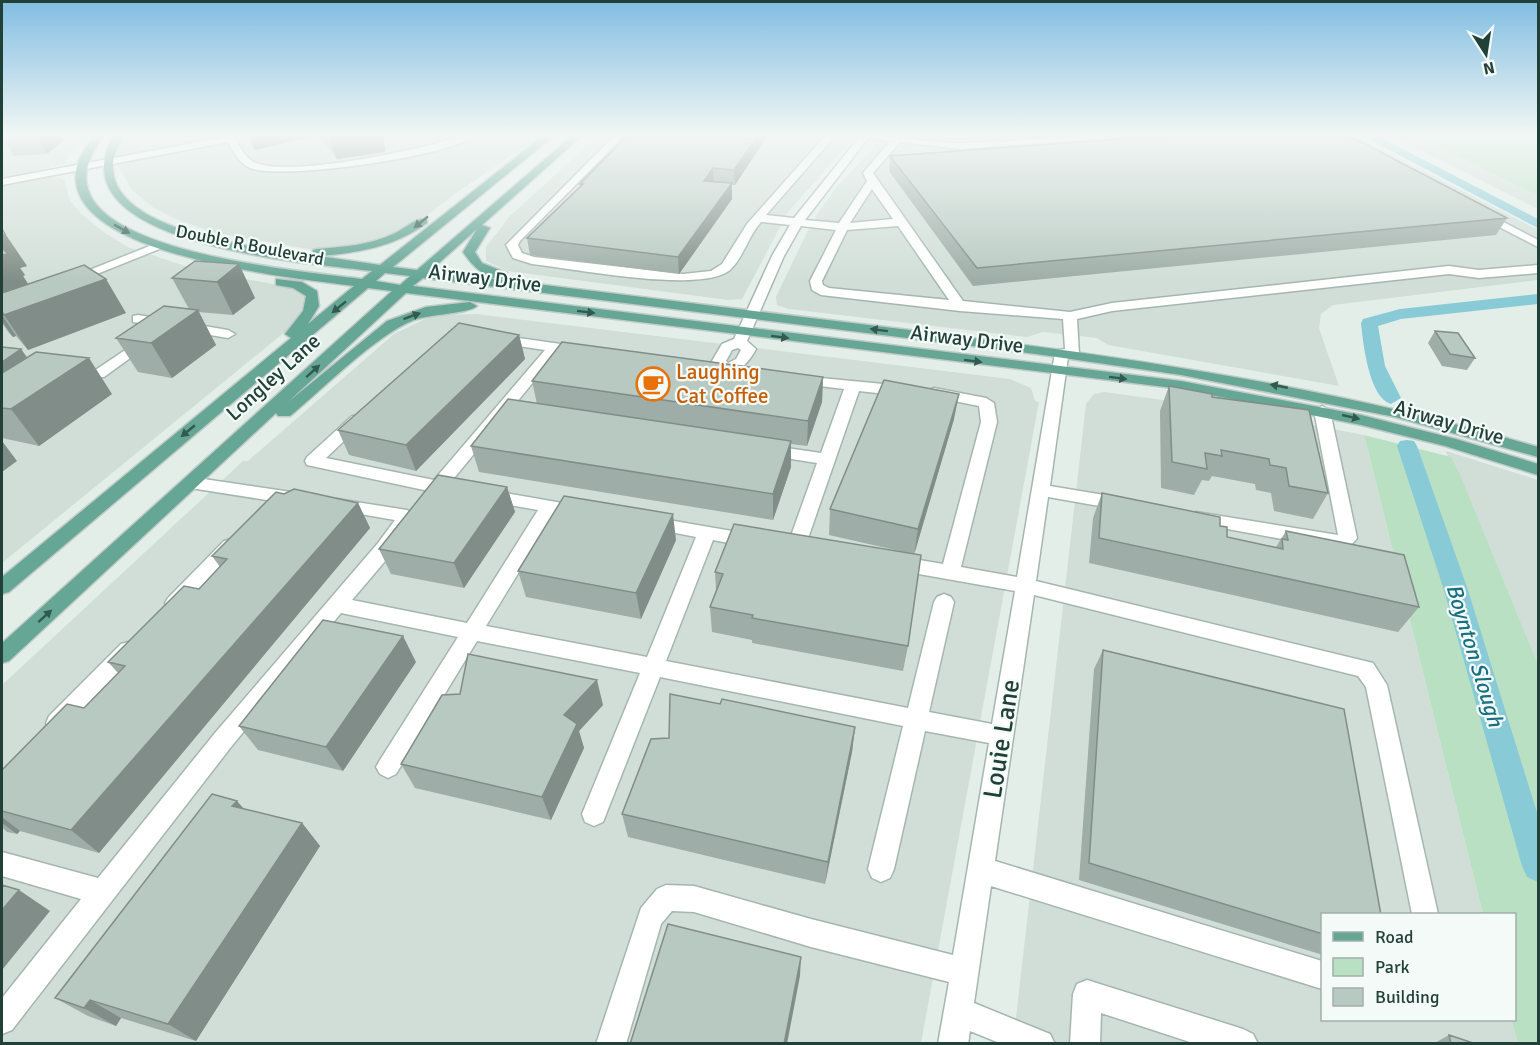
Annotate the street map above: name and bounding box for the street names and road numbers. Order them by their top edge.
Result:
street label: Double R Boulevard [174,220,326,270]
street label: Airway Drive [427,258,543,298]
street label: Airway Drive [909,319,1025,359]
street label: Longley Lane [220,328,326,426]
street label: Airway Drive [1391,394,1507,450]
street label: Louie Lane [977,677,1027,801]

